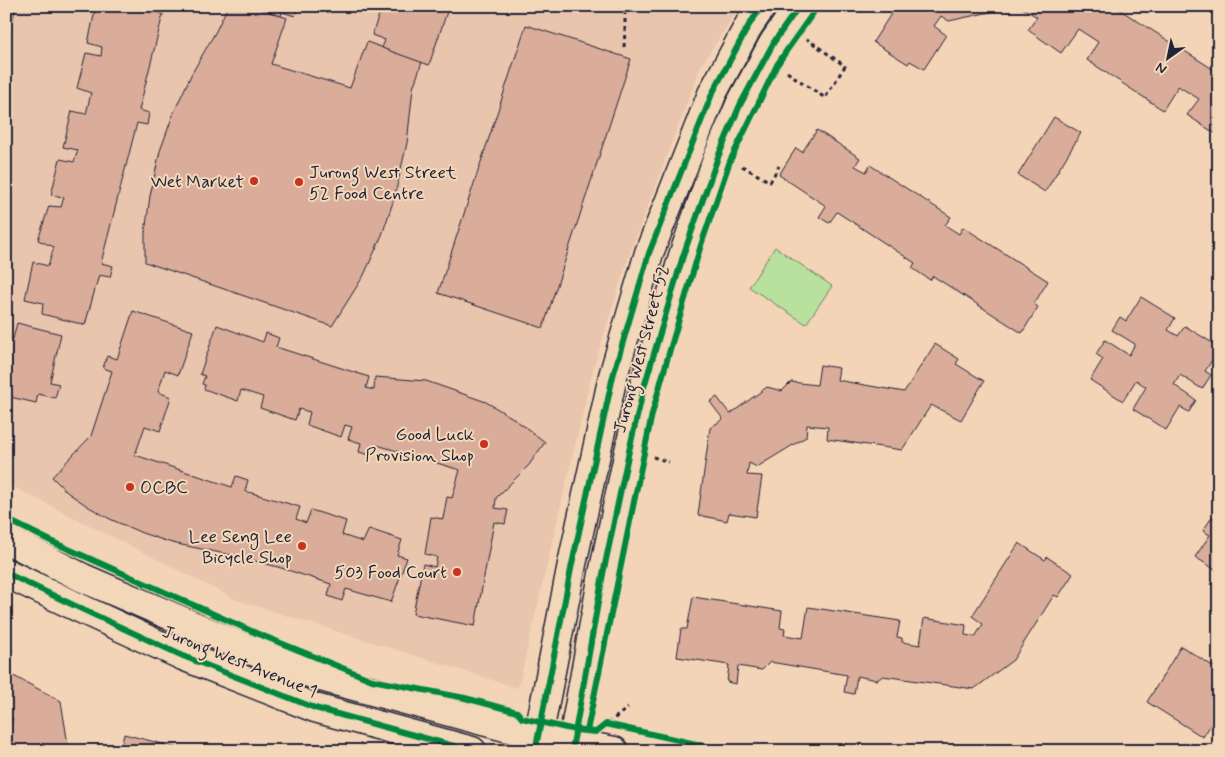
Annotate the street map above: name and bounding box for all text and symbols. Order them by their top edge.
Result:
north arrow [1142,32,1192,82]
text: N [1153,58,1170,78]
place label: Jurong West Street 52 Food Centre [309,161,457,206]
place label: Wet Market [151,170,244,194]
marker: Wet Market [248,175,260,187]
marker: Jurong West Street 52 Food Centre [293,176,305,188]
street label: Jurong West Street 52 [608,263,678,436]
place label: Good Luck Provision Shop [365,423,474,468]
marker: Good Luck Provision Shop [478,438,490,450]
place label: OCBC [140,476,188,500]
marker: OCBC [124,481,136,493]
place label: Lee Seng Lee Bicycle Shop [189,525,292,570]
marker: Lee Seng Lee Bicycle Shop [296,540,308,552]
place label: 503 Food Court [334,561,447,585]
marker: 503 Food Court [451,566,463,578]
street label: Jurong West Avenue 1 [158,620,321,706]

